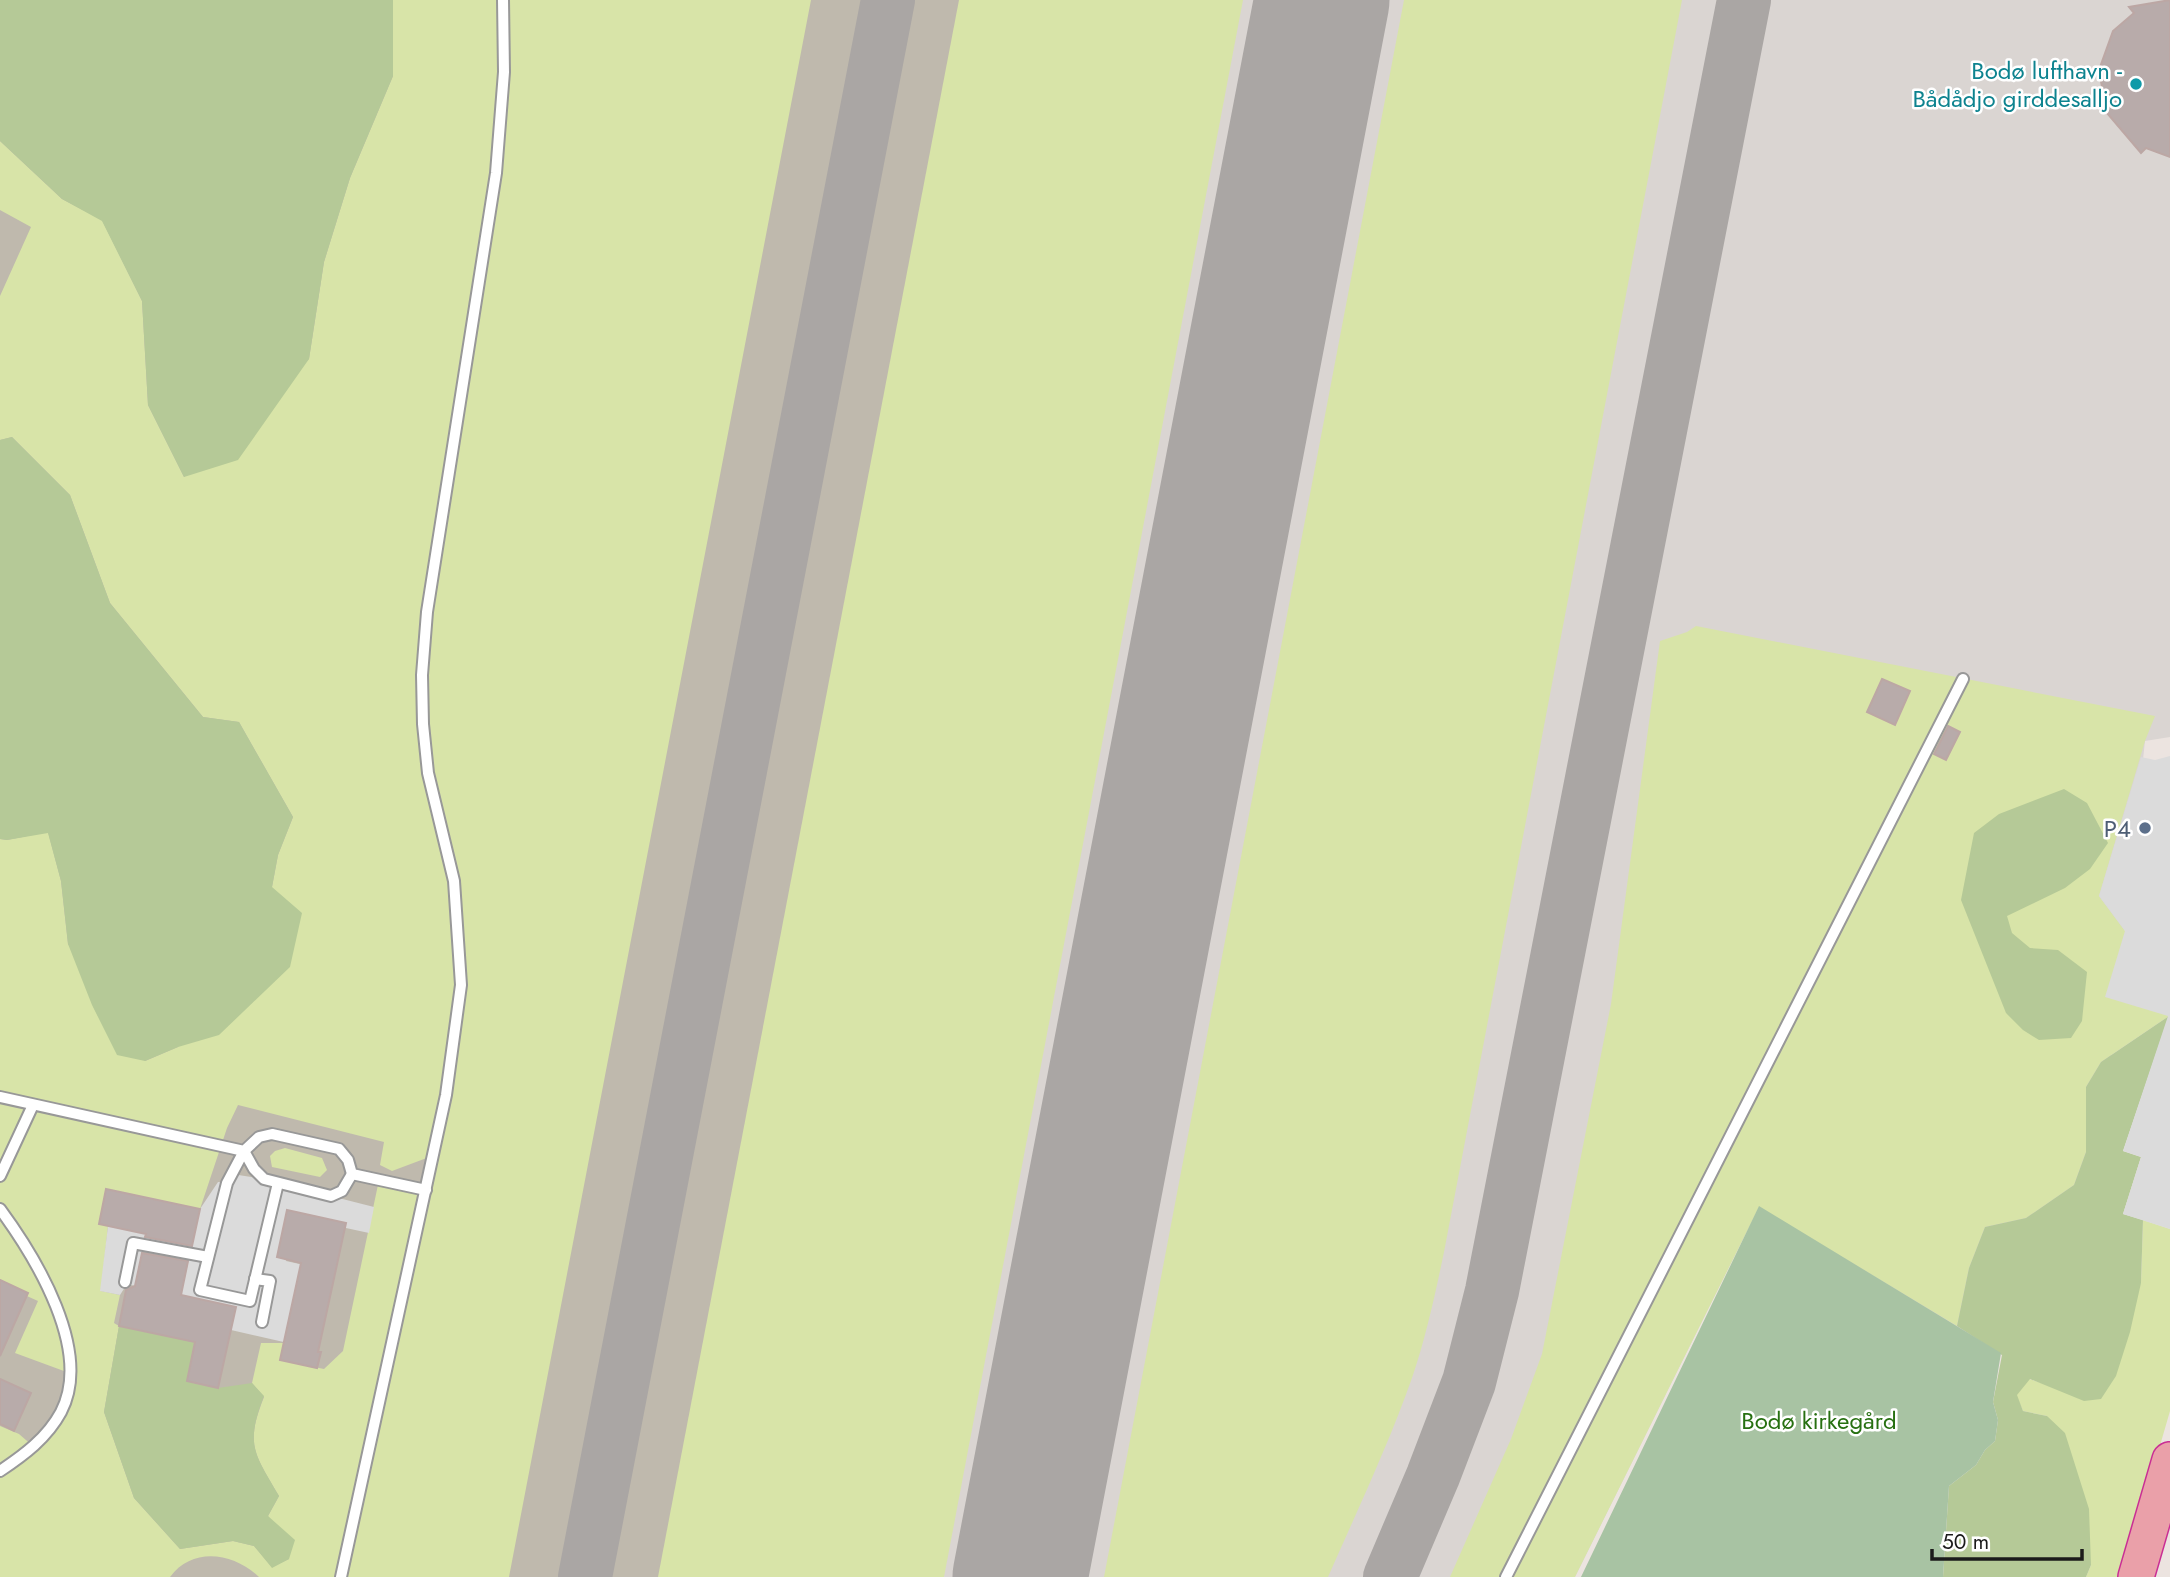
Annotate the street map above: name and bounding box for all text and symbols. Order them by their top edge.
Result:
place label: Bodø lufthavn - Bådådjo girddesalljo [1912,53,2122,116]
marker: Bodø lufthavn - Bådådjo girddesalljo [2128,76,2144,92]
place label: P4 [2104,811,2131,846]
marker: P4 [2137,820,2153,836]
park label: Bodø kirkegård [1741,1403,1897,1438]
scale bar [1932,1518,2082,1562]
text: 50 m [1942,1527,1989,1557]

